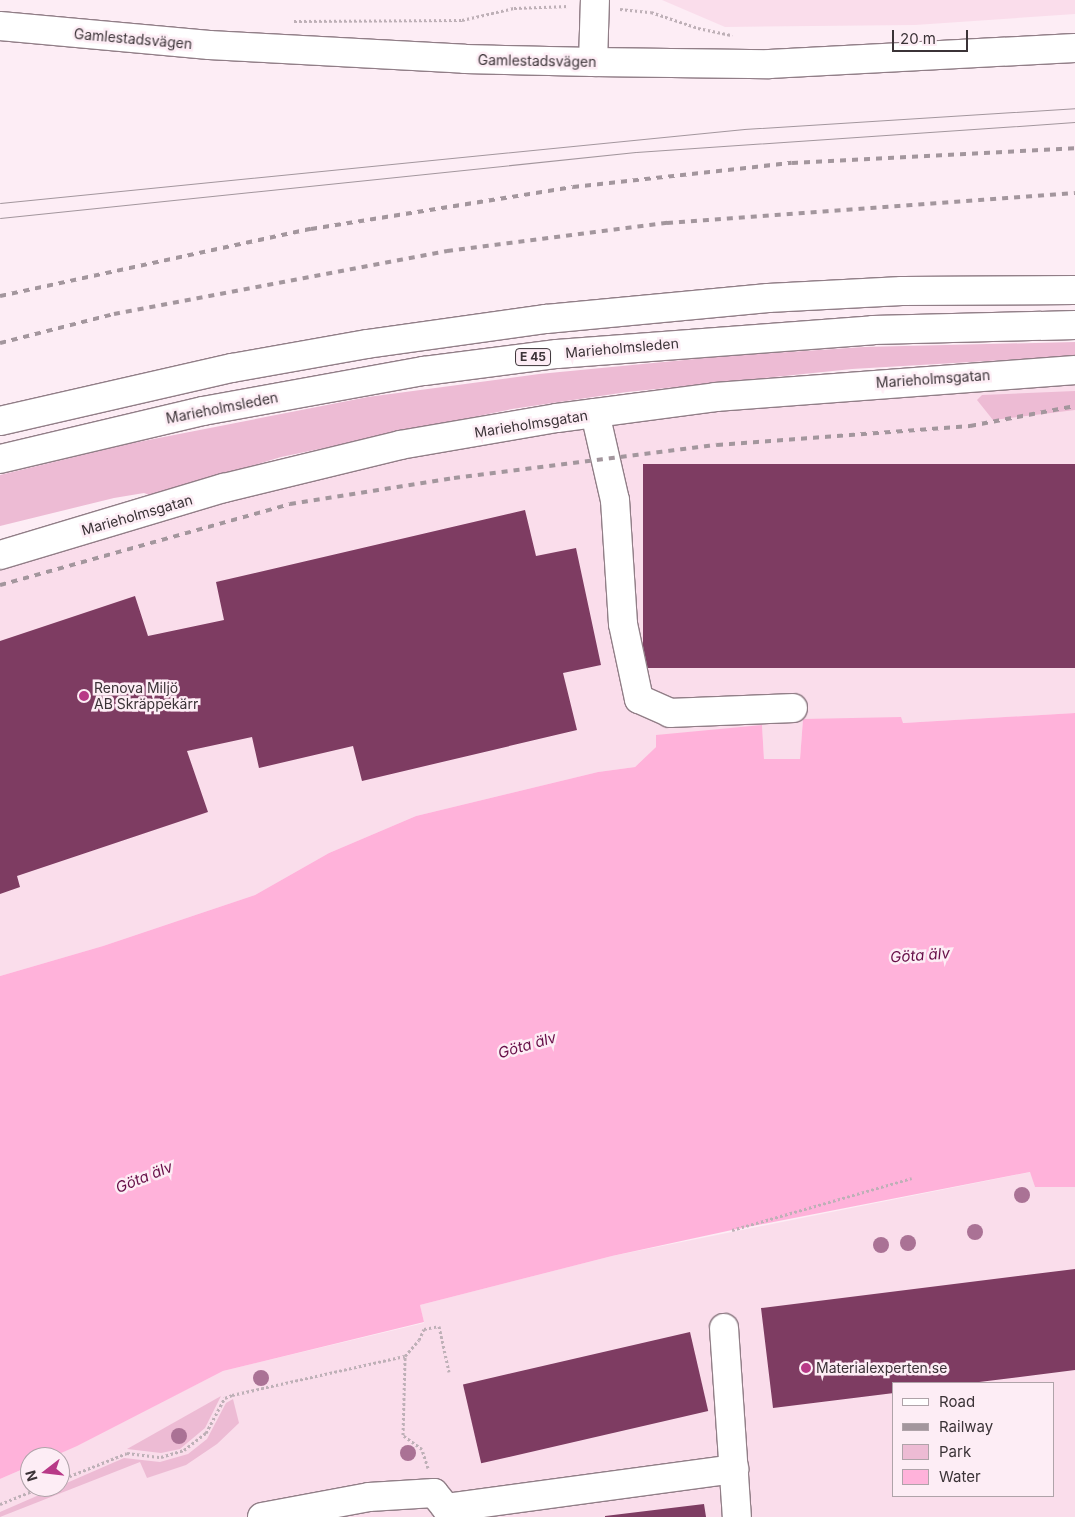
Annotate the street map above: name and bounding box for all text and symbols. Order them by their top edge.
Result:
scale bar [895,20,971,52]
street label: Gamlestadsvägen [73,25,193,53]
text: 20 m [900,29,936,48]
street label: Gamlestadsvägen [478,52,596,70]
street label: Marieholmsleden [565,335,679,361]
road number: E 45 [514,348,552,367]
street label: Marieholmsgatan [875,367,991,391]
street label: Marieholmsleden [165,389,279,427]
street label: Marieholmsgatan [473,407,589,441]
street label: Marieholmsgatan [80,491,194,539]
place label: Renova Miljö AB Skräppekärr [94,680,198,712]
marker: Renova Miljö AB Skräppekärr [78,690,90,702]
water label: Göta älv [890,944,950,966]
water label: Göta älv [496,1028,558,1062]
water label: Göta älv [113,1157,175,1197]
place label: Materialexperten.se [816,1360,947,1376]
marker: Materialexperten.se [800,1362,812,1374]
legend [892,1382,1055,1497]
text: Road [939,1392,975,1411]
text: Railway [939,1417,993,1436]
text: Park [939,1442,971,1461]
north arrow [20,1447,70,1497]
text: Water [939,1467,981,1486]
text: N [21,1469,41,1483]

